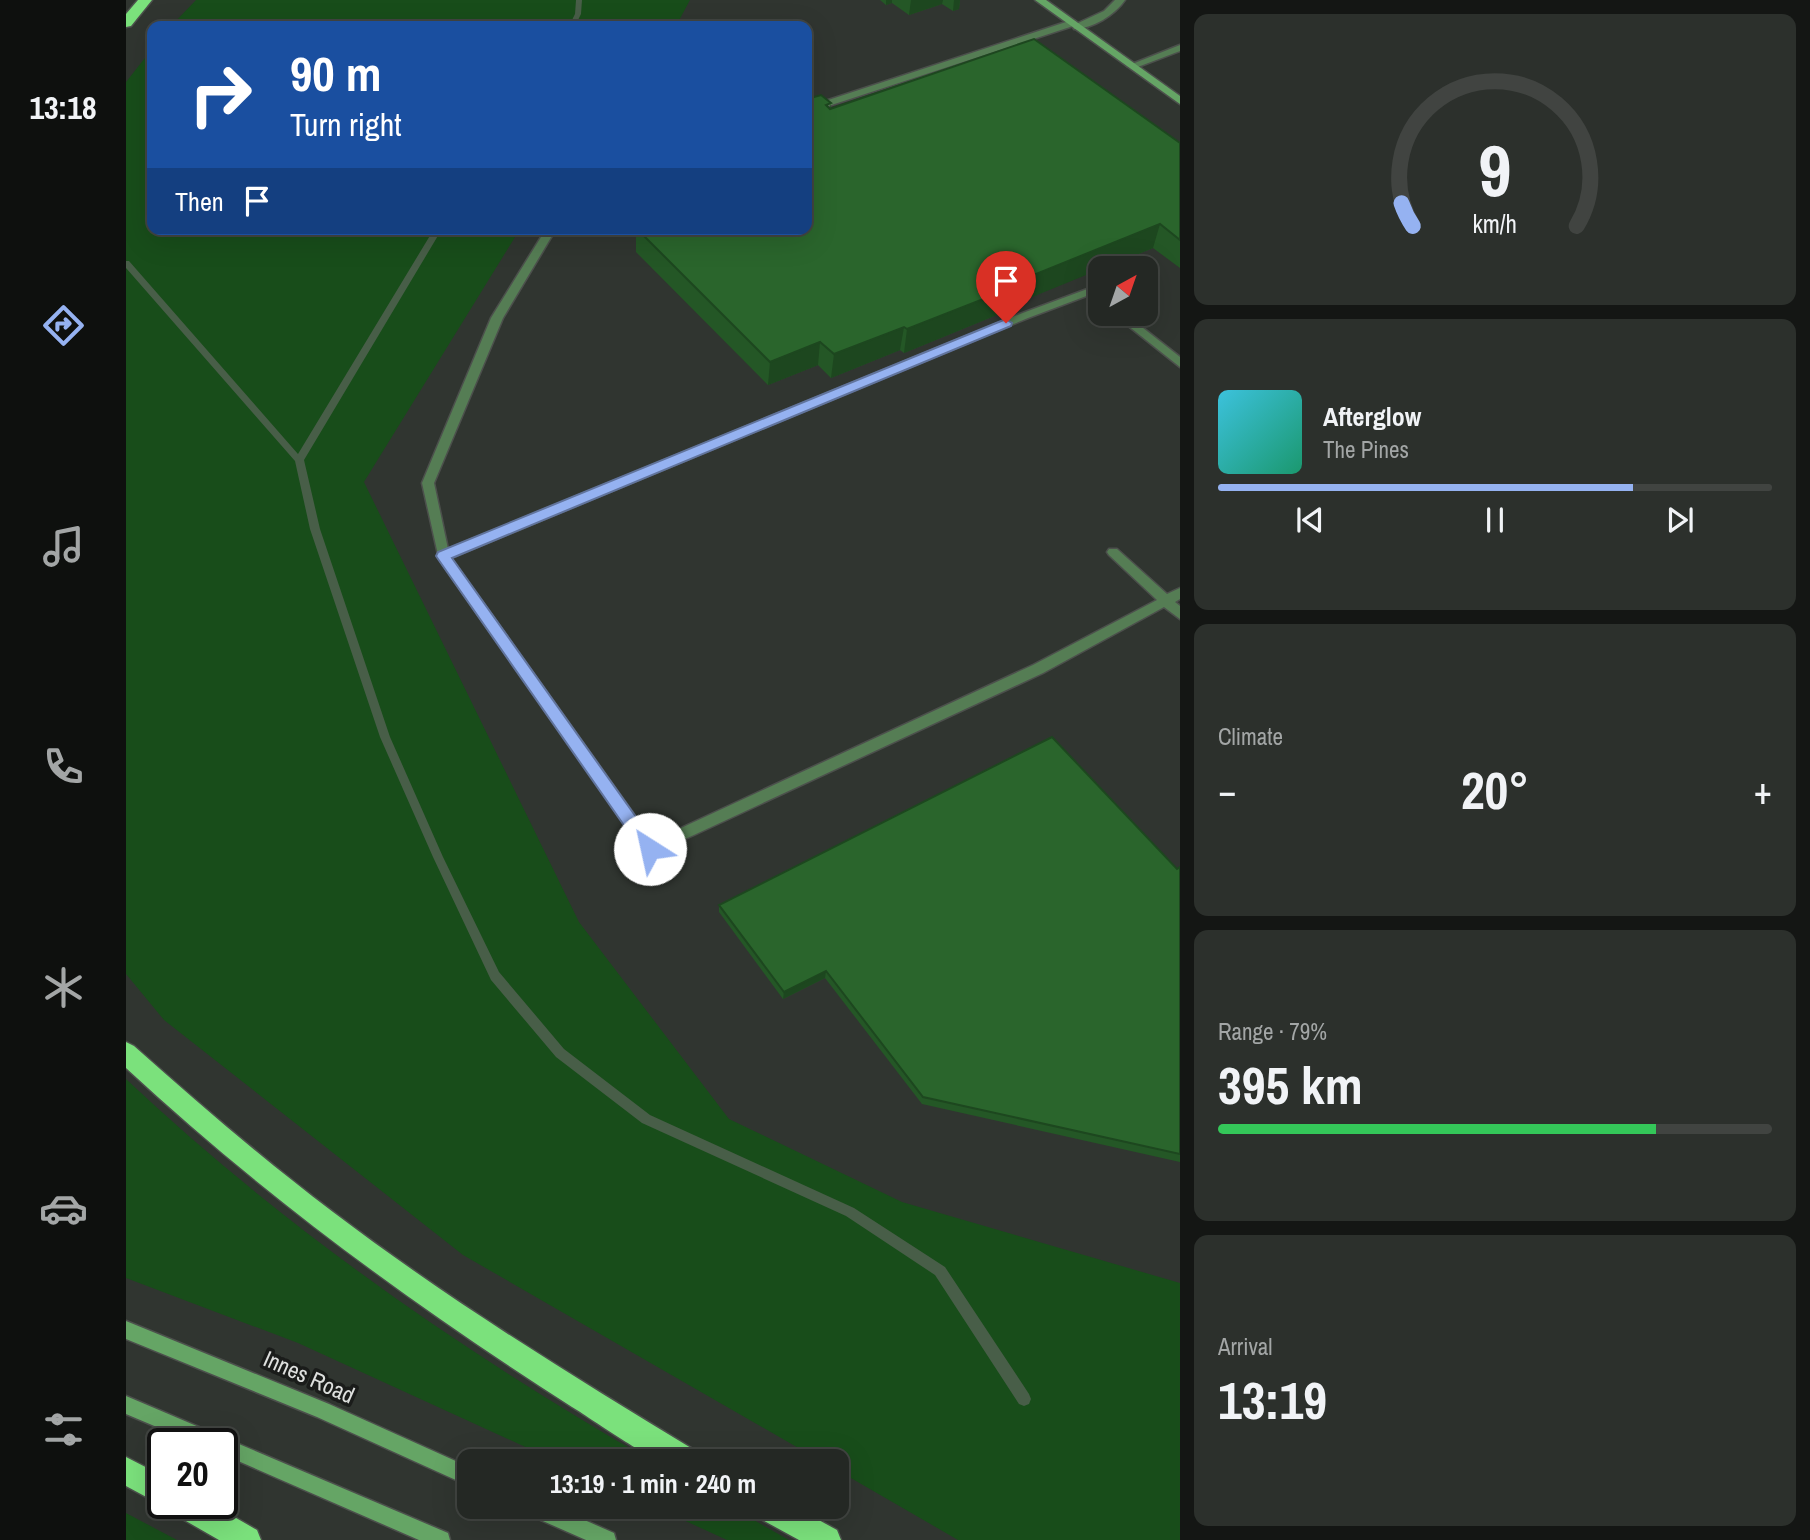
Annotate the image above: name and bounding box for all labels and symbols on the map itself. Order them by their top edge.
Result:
pin [976,251,1036,323]
north arrow [1088,256,1158,326]
position arrow [613,812,687,886]
street label: Innes Road [259,1343,360,1410]
speed limit sign: 20 [147,1428,238,1519]

